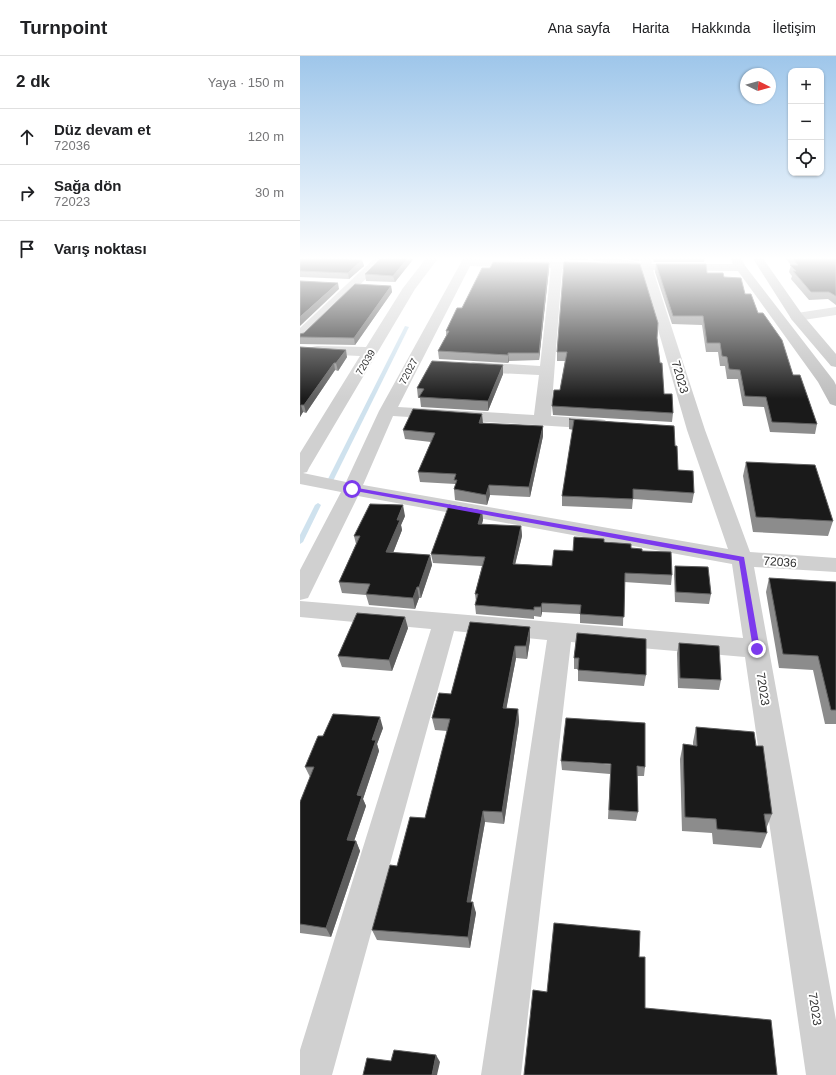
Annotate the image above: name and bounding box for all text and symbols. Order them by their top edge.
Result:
text: Turnpoint [20,17,107,38]
text: Ana sayfa [548,20,610,36]
text: Harita [632,20,669,36]
text: Hakkında [691,20,750,36]
text: İletişim [772,20,816,36]
north arrow [740,68,776,104]
map controls [788,68,824,176]
button: + [788,68,824,104]
text: 2 dk [16,72,50,91]
text: Yaya · 150 m [208,75,284,90]
button: − [788,104,824,140]
text: Düz devam et [54,121,151,138]
icon: ahead [16,126,38,148]
text: 120 m [248,129,284,144]
text: 72036 [54,138,90,153]
button: locate [788,140,824,176]
text: Sağa dön [54,177,122,194]
icon: right [16,182,38,204]
text: 30 m [255,185,284,200]
text: 72023 [54,194,90,209]
icon: arrive [16,238,38,260]
text: Varış noktası [54,240,147,257]
street label: 72039 [354,347,378,377]
street label: 72027 [397,356,420,386]
street label: 72023 [669,359,691,395]
route start [343,480,361,498]
street label: 72036 [763,554,797,570]
route end [748,640,766,658]
street label: 72023 [753,671,773,707]
street label: 72023 [805,991,825,1027]

